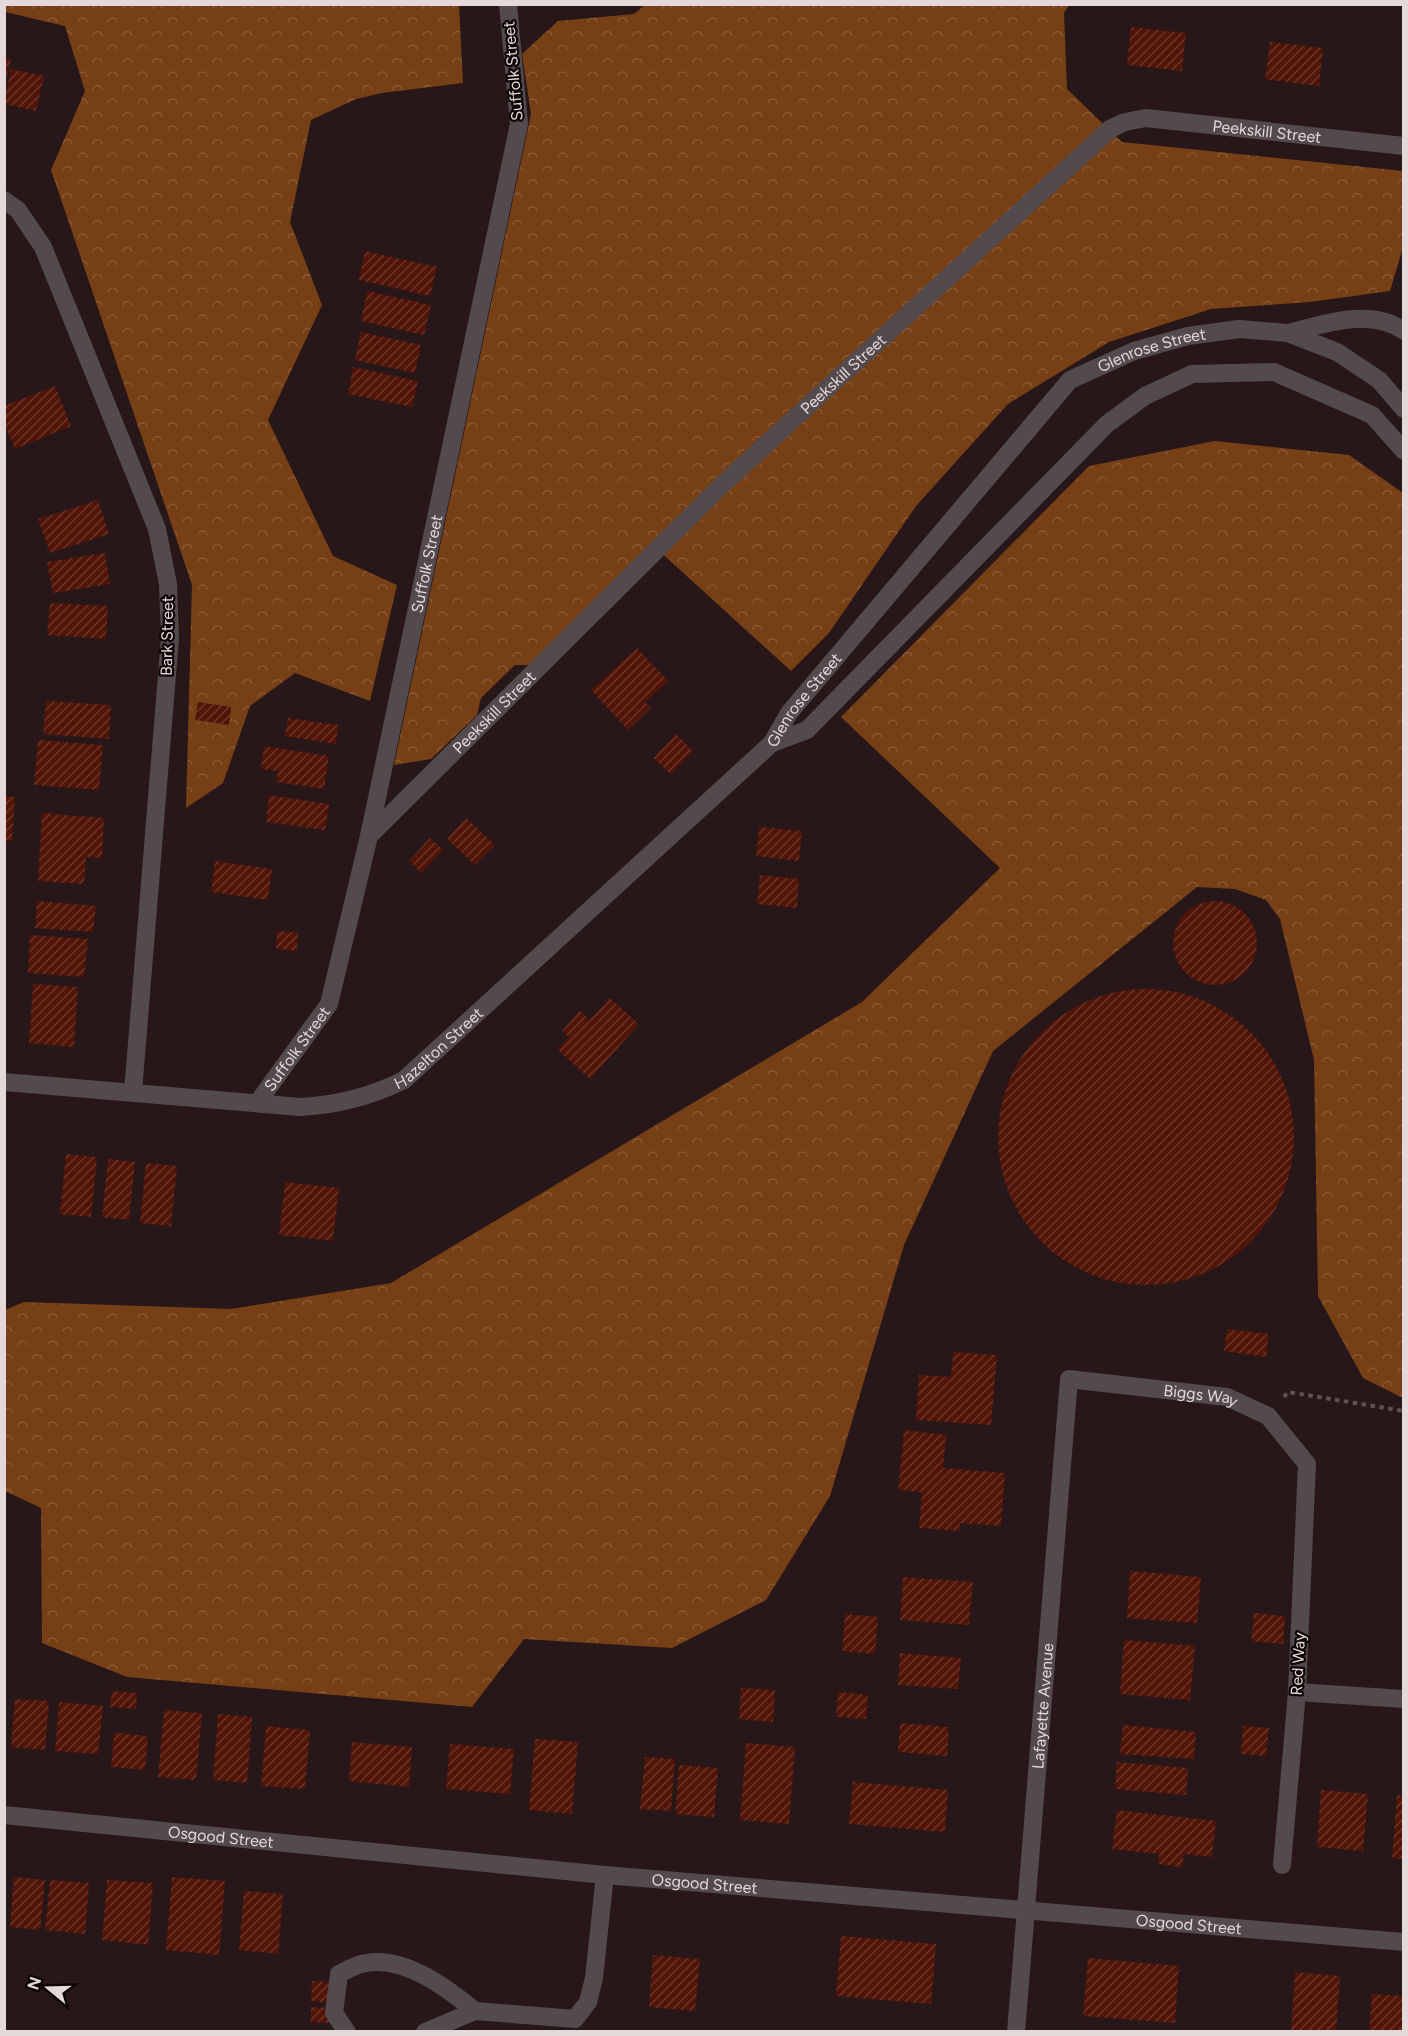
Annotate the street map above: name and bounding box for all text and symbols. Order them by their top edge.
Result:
street label: Suffolk Street [499,20,527,122]
street label: Peekskill Street [1212,116,1322,146]
street label: Glenrose Street [1094,324,1207,376]
street label: Peekskill Street [796,330,890,418]
street label: Suffolk Street [407,513,446,615]
street label: Bark Street [157,596,177,676]
street label: Glenrose Street [762,649,845,750]
street label: Peekskill Street [448,667,539,757]
street label: Suffolk Street [260,1003,334,1095]
street label: Hazelton Street [391,1003,487,1093]
street label: Biggs Way [1163,1380,1242,1411]
street label: Red Way [1287,1631,1309,1696]
street label: Lafayette Avenue [1028,1642,1057,1770]
street label: Osgood Street [167,1822,275,1851]
street label: Osgood Street [651,1869,758,1897]
street label: Osgood Street [1135,1910,1243,1938]
north arrow [18,1958,78,2018]
text: N [23,1974,45,1992]

